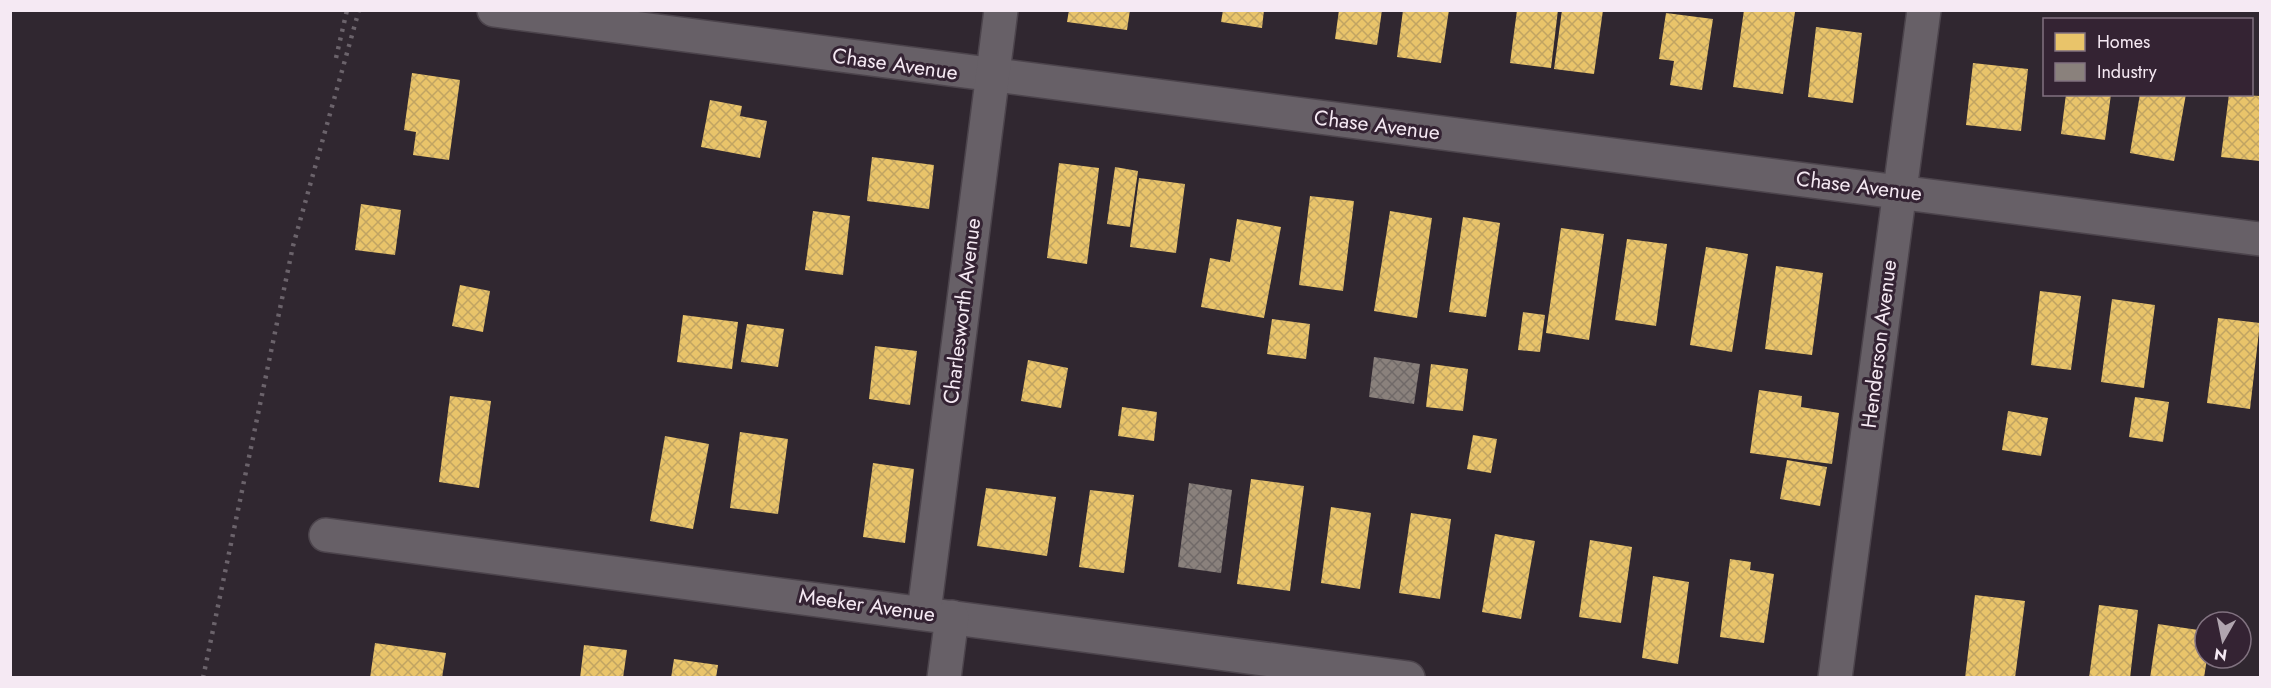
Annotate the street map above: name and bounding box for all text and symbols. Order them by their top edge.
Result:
legend [2043,18,2253,96]
text: Homes [2097,29,2150,55]
street label: Chase Avenue [830,40,960,88]
text: Industry [2097,59,2157,85]
street label: Chase Avenue [1312,102,1442,148]
street label: Chase Avenue [1794,163,1924,209]
street label: Charlesworth Avenue [936,216,988,406]
street label: Henderson Avenue [1854,258,1904,430]
street label: Meeker Avenue [797,581,937,629]
north arrow [2193,610,2253,670]
text: N [2213,642,2229,667]

